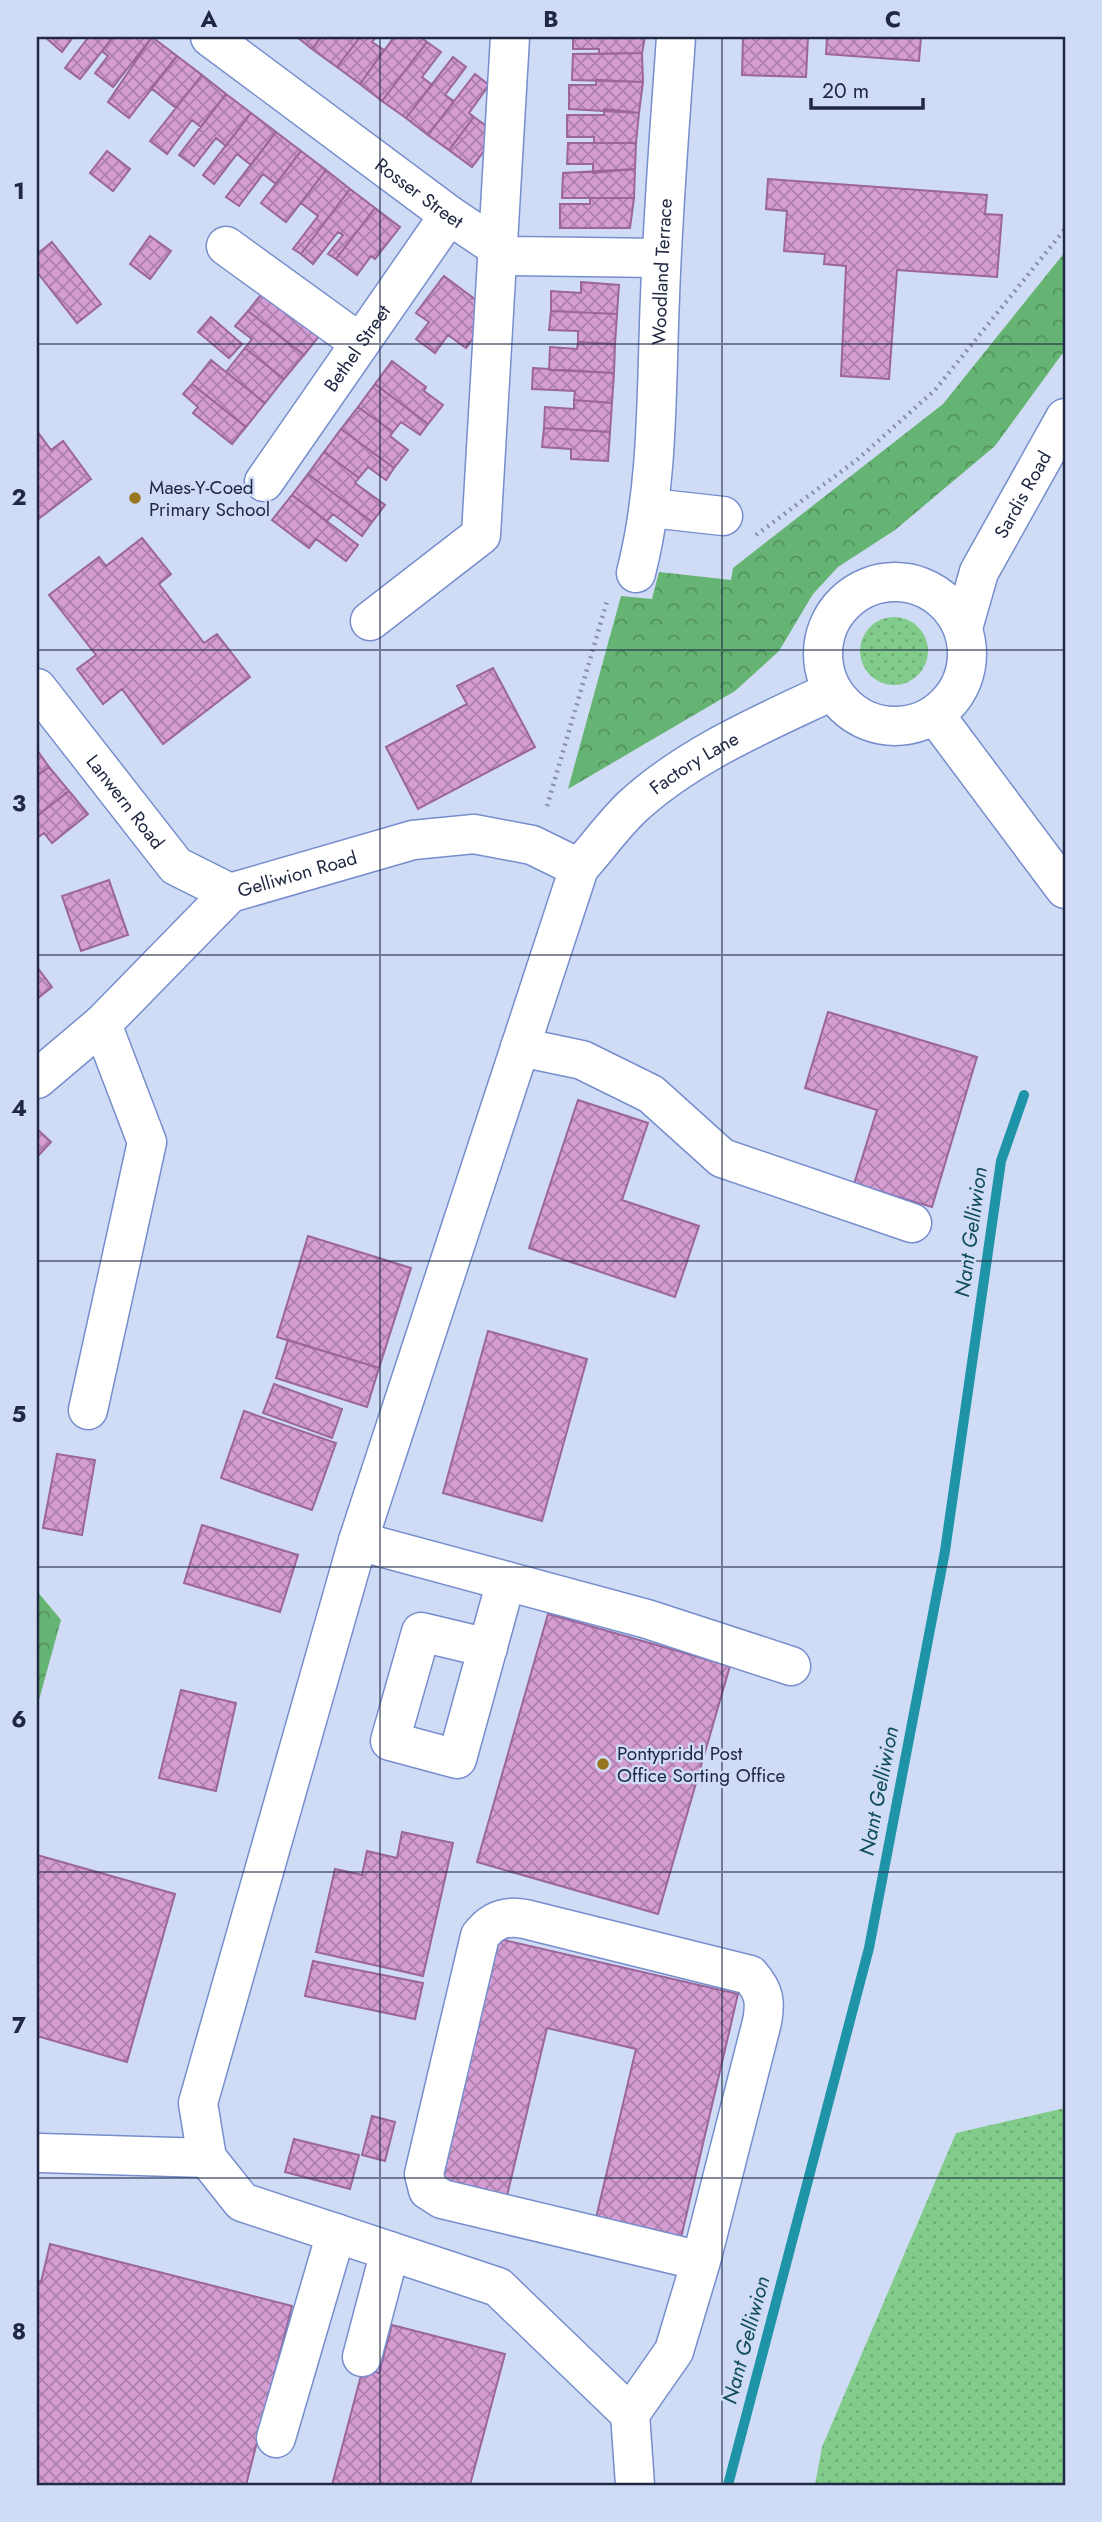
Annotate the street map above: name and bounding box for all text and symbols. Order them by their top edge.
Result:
text: A [200,2,218,36]
text: B [543,2,559,36]
text: C [885,2,901,36]
scale bar [811,66,923,110]
text: 20 m [822,76,869,106]
street label: Rosser Street [369,151,469,235]
text: 1 [13,174,25,208]
street label: Woodland Terrace [645,197,679,345]
street label: Bethel Street [318,299,397,397]
street label: Sardis Road [987,446,1058,543]
place label: Maes-Y-Coed Primary School [149,474,270,523]
text: 2 [11,480,27,514]
marker: Maes-Y-Coed Primary School [127,490,143,506]
street label: Factory Lane [644,725,744,801]
street label: Lanwern Road [80,749,171,855]
text: 3 [12,786,26,820]
street label: Gelliwion Road [234,844,360,904]
text: 4 [11,1091,27,1125]
water label: Nant Gelliwion [947,1165,995,1299]
text: 5 [12,1397,26,1431]
text: 6 [11,1702,27,1736]
water label: Nant Gelliwion [852,1724,906,1858]
place label: Pontypridd Post Office Sorting Office [617,1740,786,1789]
marker: Pontypridd Post Office Sorting Office [595,1756,611,1772]
text: 7 [12,2008,26,2042]
water label: Nant Gelliwion [715,2273,777,2407]
text: 8 [12,2314,26,2348]

